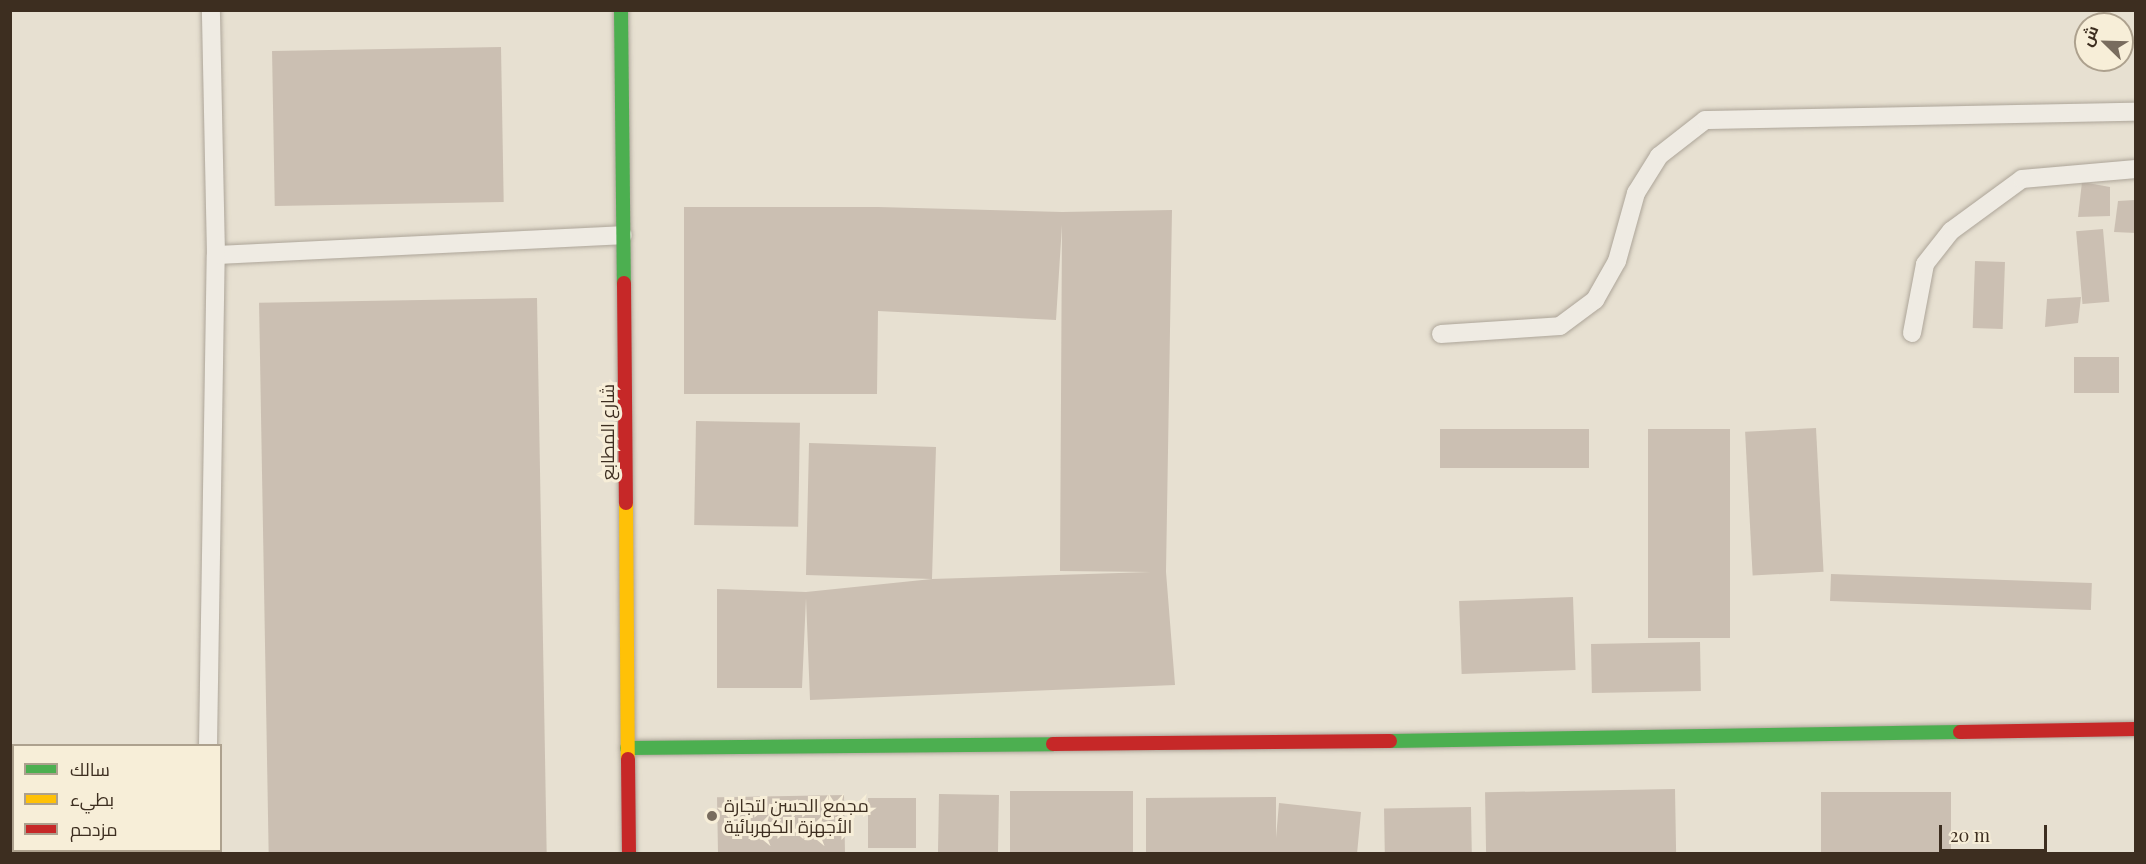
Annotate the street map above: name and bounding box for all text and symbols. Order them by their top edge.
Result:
north arrow [2074,12,2134,72]
text: ش [2075,22,2102,49]
street label: شارع المطابع [596,384,618,480]
legend [12,744,222,852]
text: سالك [70,757,110,781]
text: بطيء [70,787,114,811]
place label: مجمع الحسن لتجارة الأجهزة الكهربائية [724,795,869,838]
marker: مجمع الحسن لتجارة الأجهزة الكهربائية [705,809,719,823]
scale bar [1942,813,2050,851]
text: مزدحم [70,817,118,841]
text: 20 m [1950,823,1990,847]

